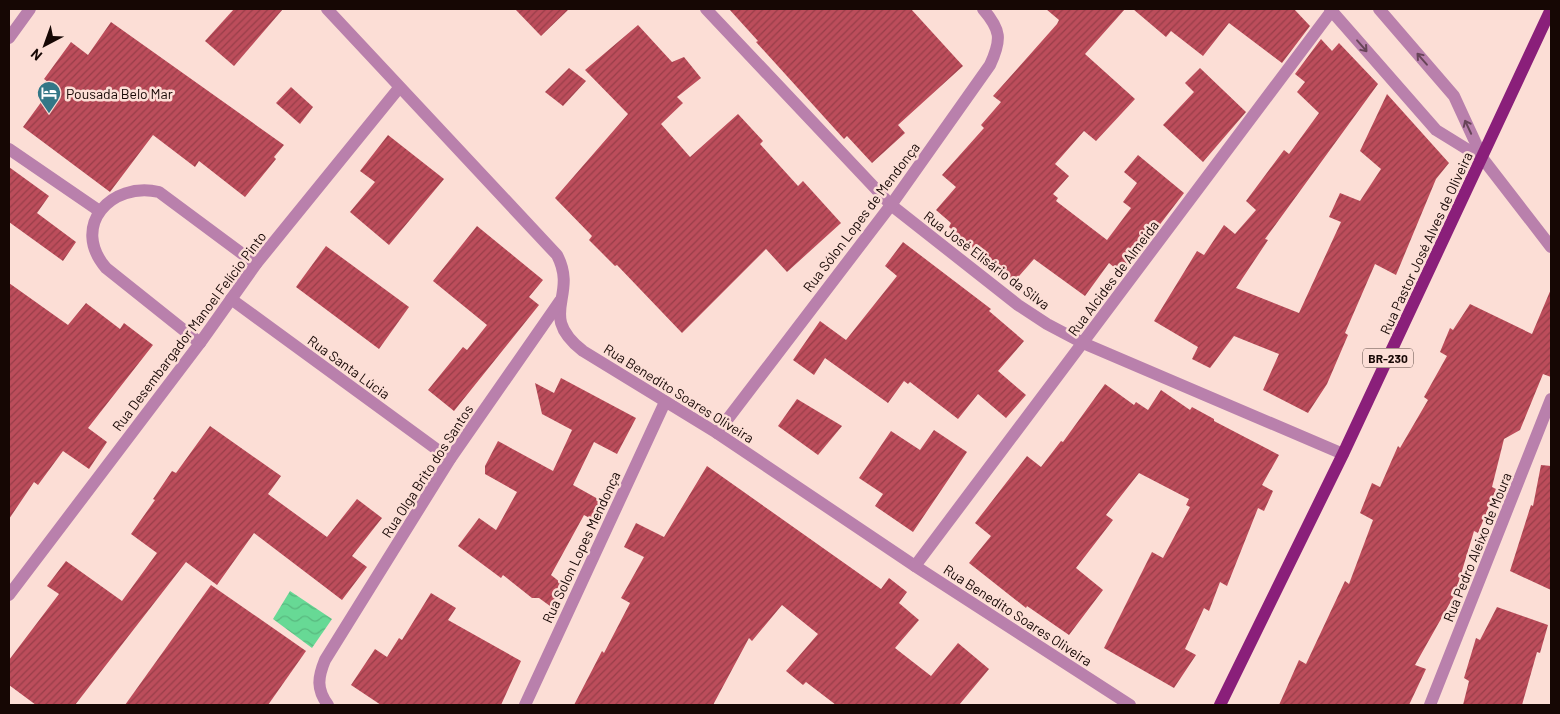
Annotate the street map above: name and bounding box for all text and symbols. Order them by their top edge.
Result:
north arrow [20,20,70,70]
one-way arrow [1357,39,1368,52]
text: N [27,46,45,65]
one-way arrow [1416,52,1428,65]
hotel icon: Pousada Belo Mar [36,80,62,114]
place label: Pousada Belo Mar [66,85,173,102]
one-way arrow [1463,120,1473,135]
street label: Rua Sólon Lopes de Mendonça [799,139,923,295]
street label: Rua Pastor José Alves de Oliveira [1376,149,1476,337]
street label: Rua José Elisário da Silva [921,207,1053,313]
street label: Rua Alcides de Almeida [1064,217,1162,339]
street label: Rua Desembargador Manoel Felício Pinto [108,228,270,434]
street label: Rua Santa Lúcia [305,331,393,403]
street label: Rua Benedito Soares Oliveira [601,340,757,446]
road number: BR-230 [1363,348,1413,368]
street label: Rua Olga Brito dos Santos [378,401,476,541]
street label: Rua Solon Lopes Mendonça [538,469,624,625]
street label: Rua Pedro Aleixo de Moura [1439,470,1515,624]
street label: Rua Benedito Soares Oliveira [941,561,1095,669]

